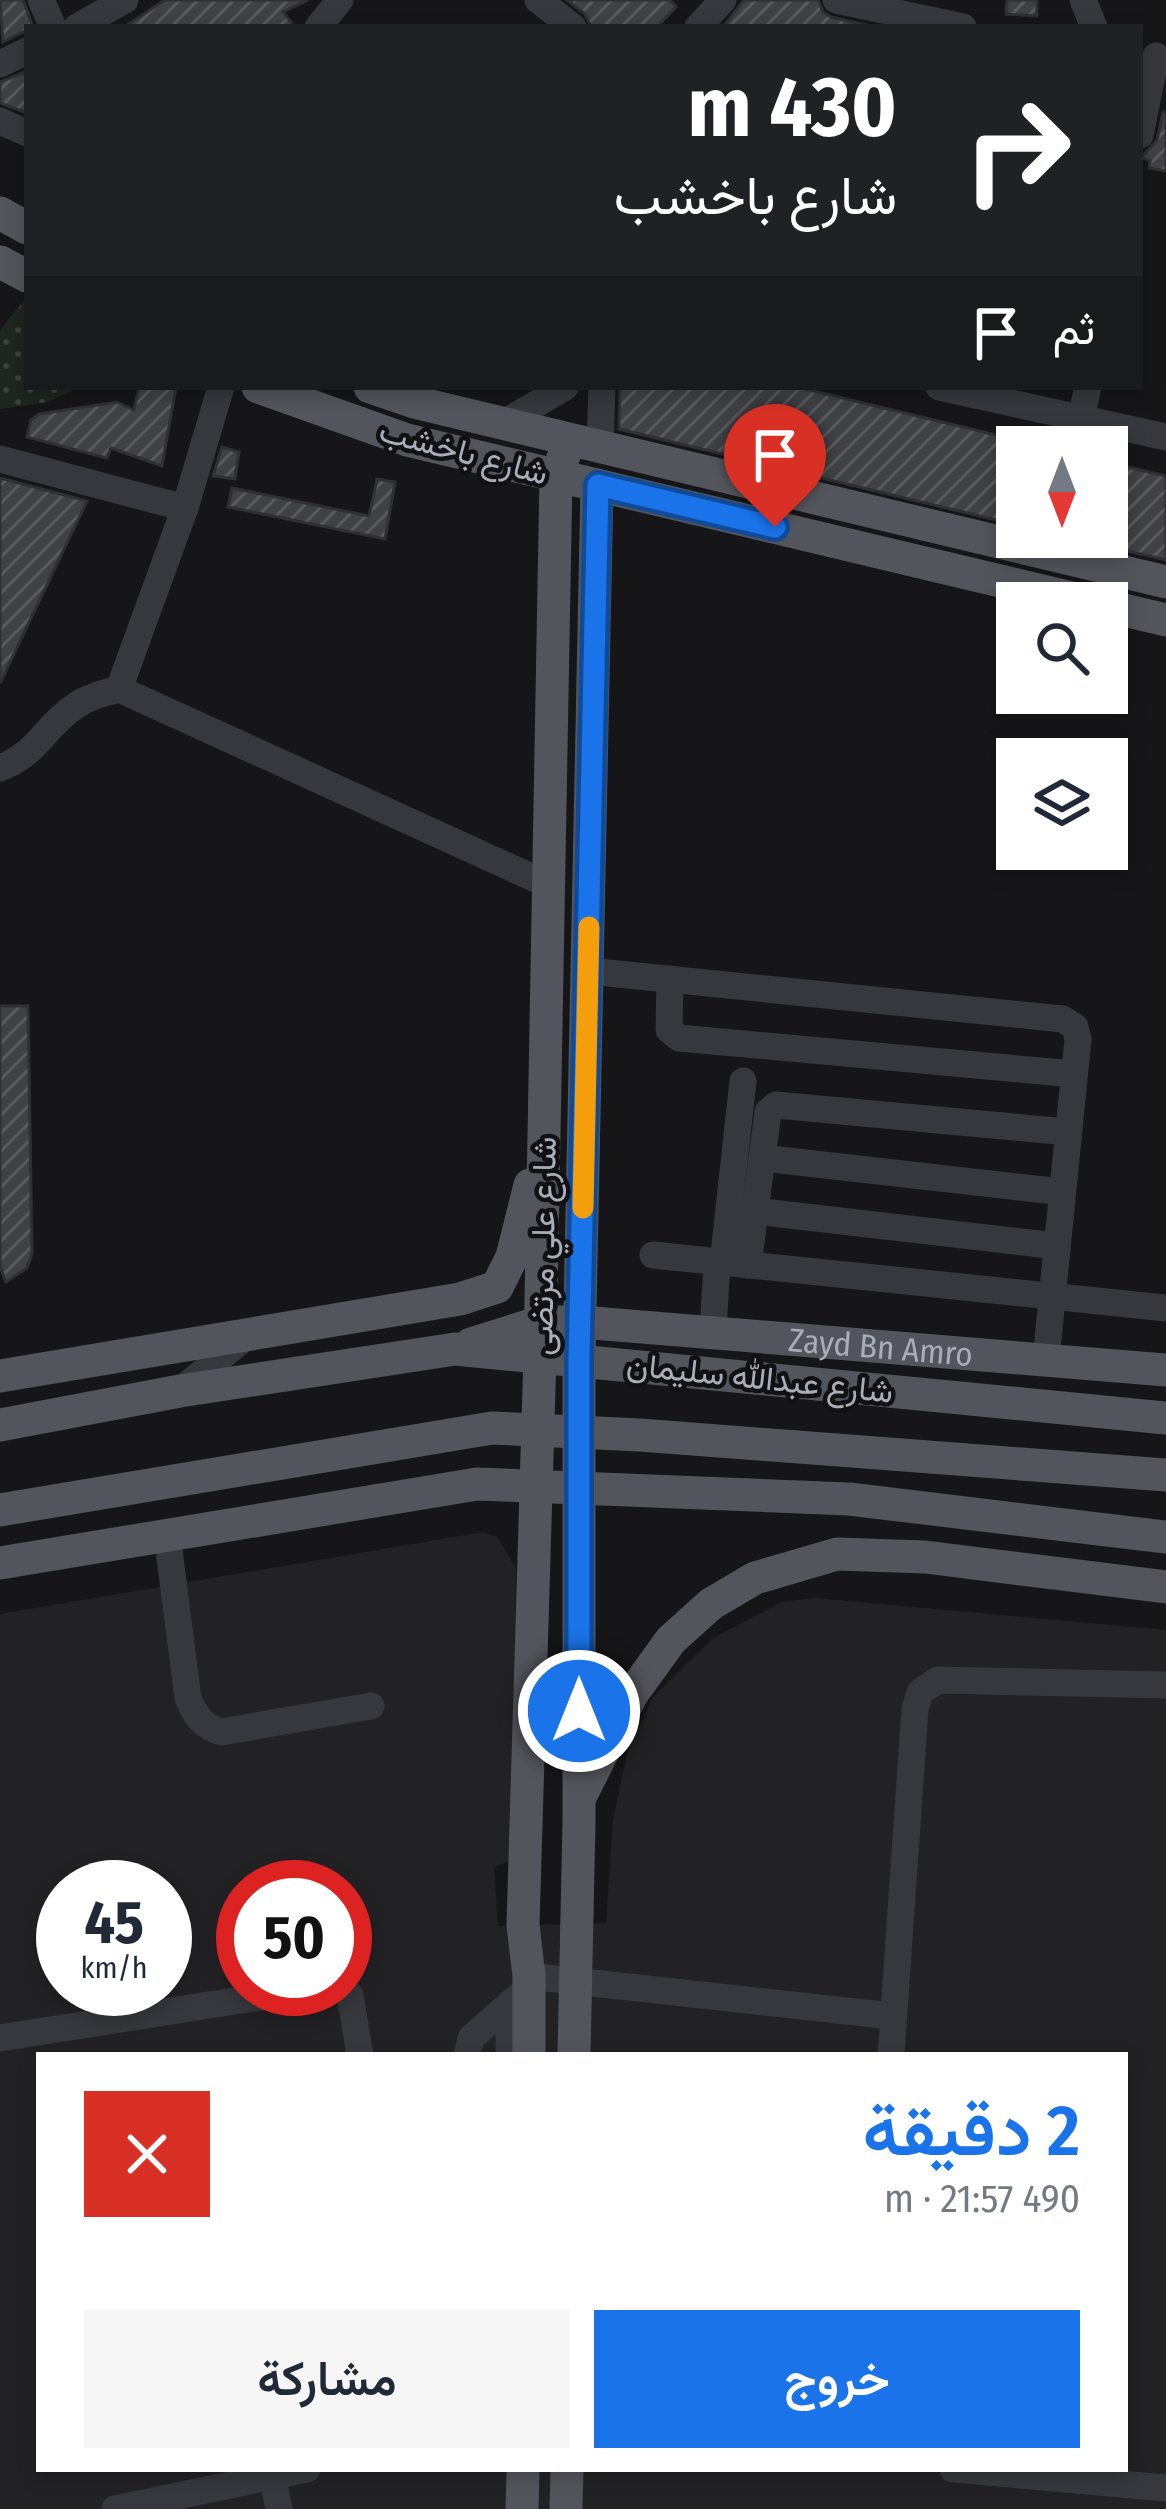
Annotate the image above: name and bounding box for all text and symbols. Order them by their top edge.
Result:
text: 430 m [688,57,897,158]
icon: right [939,72,1095,228]
text: شارع باخشب [614,164,897,228]
icon: arrive [963,300,1029,366]
text: ثم [1053,302,1095,356]
pin [724,404,826,527]
street label: شارع باخشب [374,410,553,496]
icon: arrive [742,422,808,488]
north arrow [996,426,1128,558]
map controls [996,426,1128,870]
button: search [996,582,1128,714]
button: layers [996,738,1128,870]
street label: شارع علي مرتضى [521,1136,571,1356]
street label: Zayd Bn Amro [787,1320,974,1375]
street label: شارع عبدالله سليمان [624,1344,895,1414]
position arrow [516,1648,642,1774]
speed limit sign: 50 [216,1860,372,2016]
text: 45 [84,1887,144,1959]
text: km/h [81,1950,147,1986]
text: 2 دقيقة [862,2088,1080,2174]
button: close [84,2091,210,2217]
text: 490 m · 21:57 [884,2176,1080,2222]
button: مشاركة [84,2310,570,2448]
button: خروج [594,2310,1080,2448]

